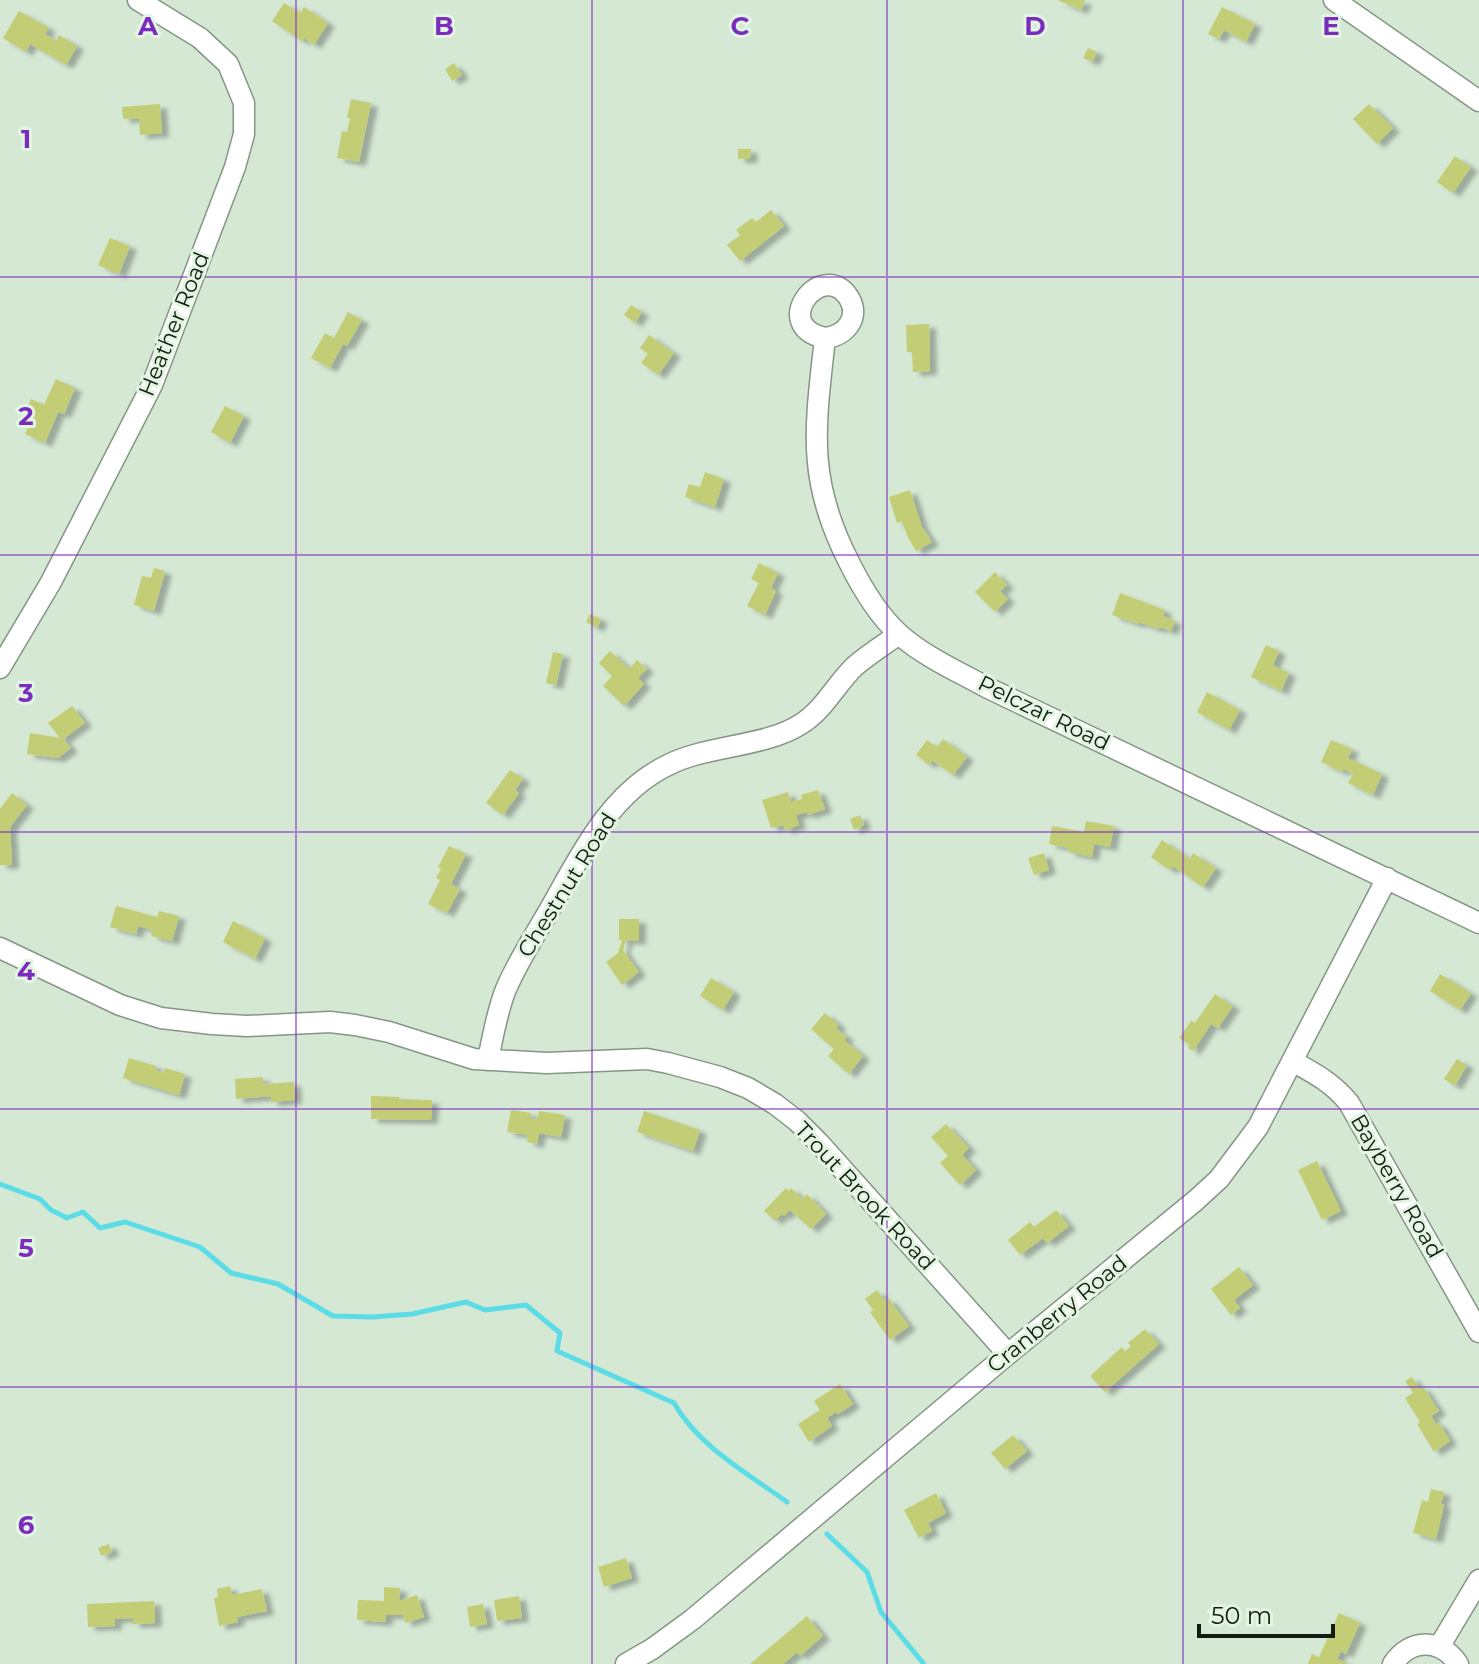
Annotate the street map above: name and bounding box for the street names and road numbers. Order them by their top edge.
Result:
street label: Heather Road [133,248,215,400]
street label: Pelczar Road [974,669,1114,757]
street label: Chestnut Road [512,808,622,962]
street label: Bayberry Road [1345,1109,1449,1263]
street label: Trout Brook Road [789,1116,941,1276]
street label: Cranberry Road [982,1249,1132,1379]

